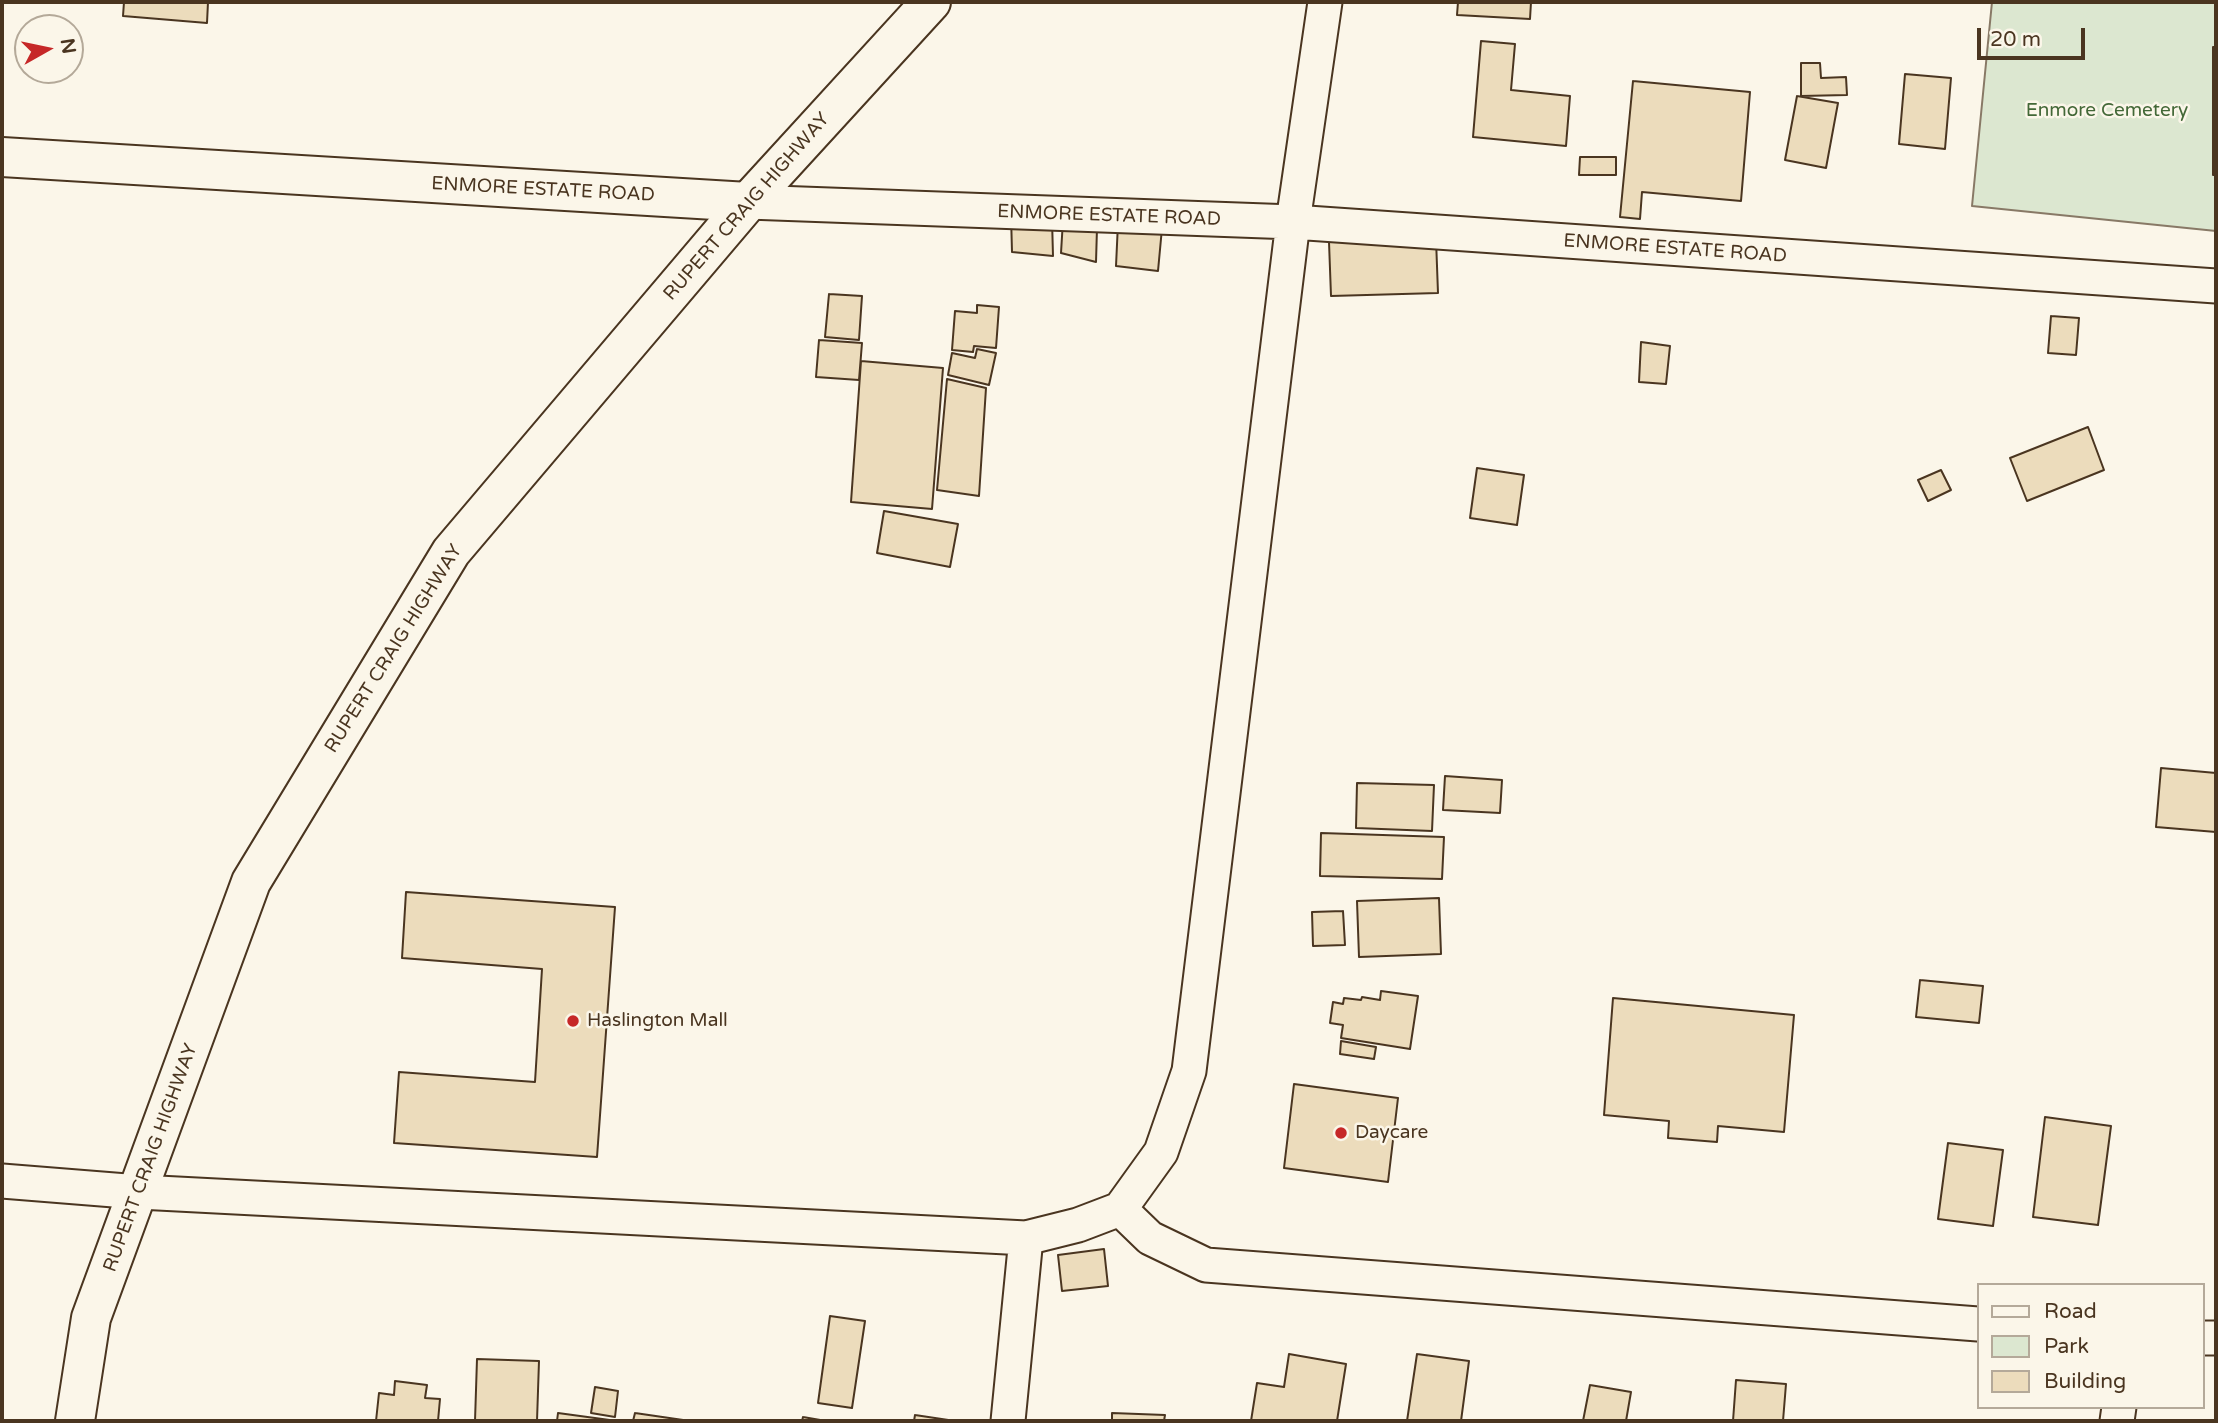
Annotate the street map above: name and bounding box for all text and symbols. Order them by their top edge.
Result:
north arrow [14,14,84,84]
scale bar [1980,14,2088,58]
text: 20 m [1990,27,2041,52]
text: N [56,37,80,55]
park label: Enmore Cemetery [2026,100,2188,122]
street label: RUPERT CRAIG HIGHWAY [659,108,835,306]
street label: ENMORE ESTATE ROAD [431,173,655,207]
street label: ENMORE ESTATE ROAD [997,201,1221,231]
street label: ENMORE ESTATE ROAD [1562,230,1788,268]
street label: RUPERT CRAIG HIGHWAY [320,541,468,757]
place label: Haslington Mall [587,1010,728,1032]
marker: Haslington Mall [565,1013,581,1029]
street label: RUPERT CRAIG HIGHWAY [99,1041,203,1275]
place label: Daycare [1355,1122,1428,1144]
marker: Daycare [1333,1125,1349,1141]
legend [1976,1283,2204,1409]
text: Road [2044,1299,2097,1324]
text: Park [2044,1334,2089,1359]
text: Building [2044,1369,2126,1394]

